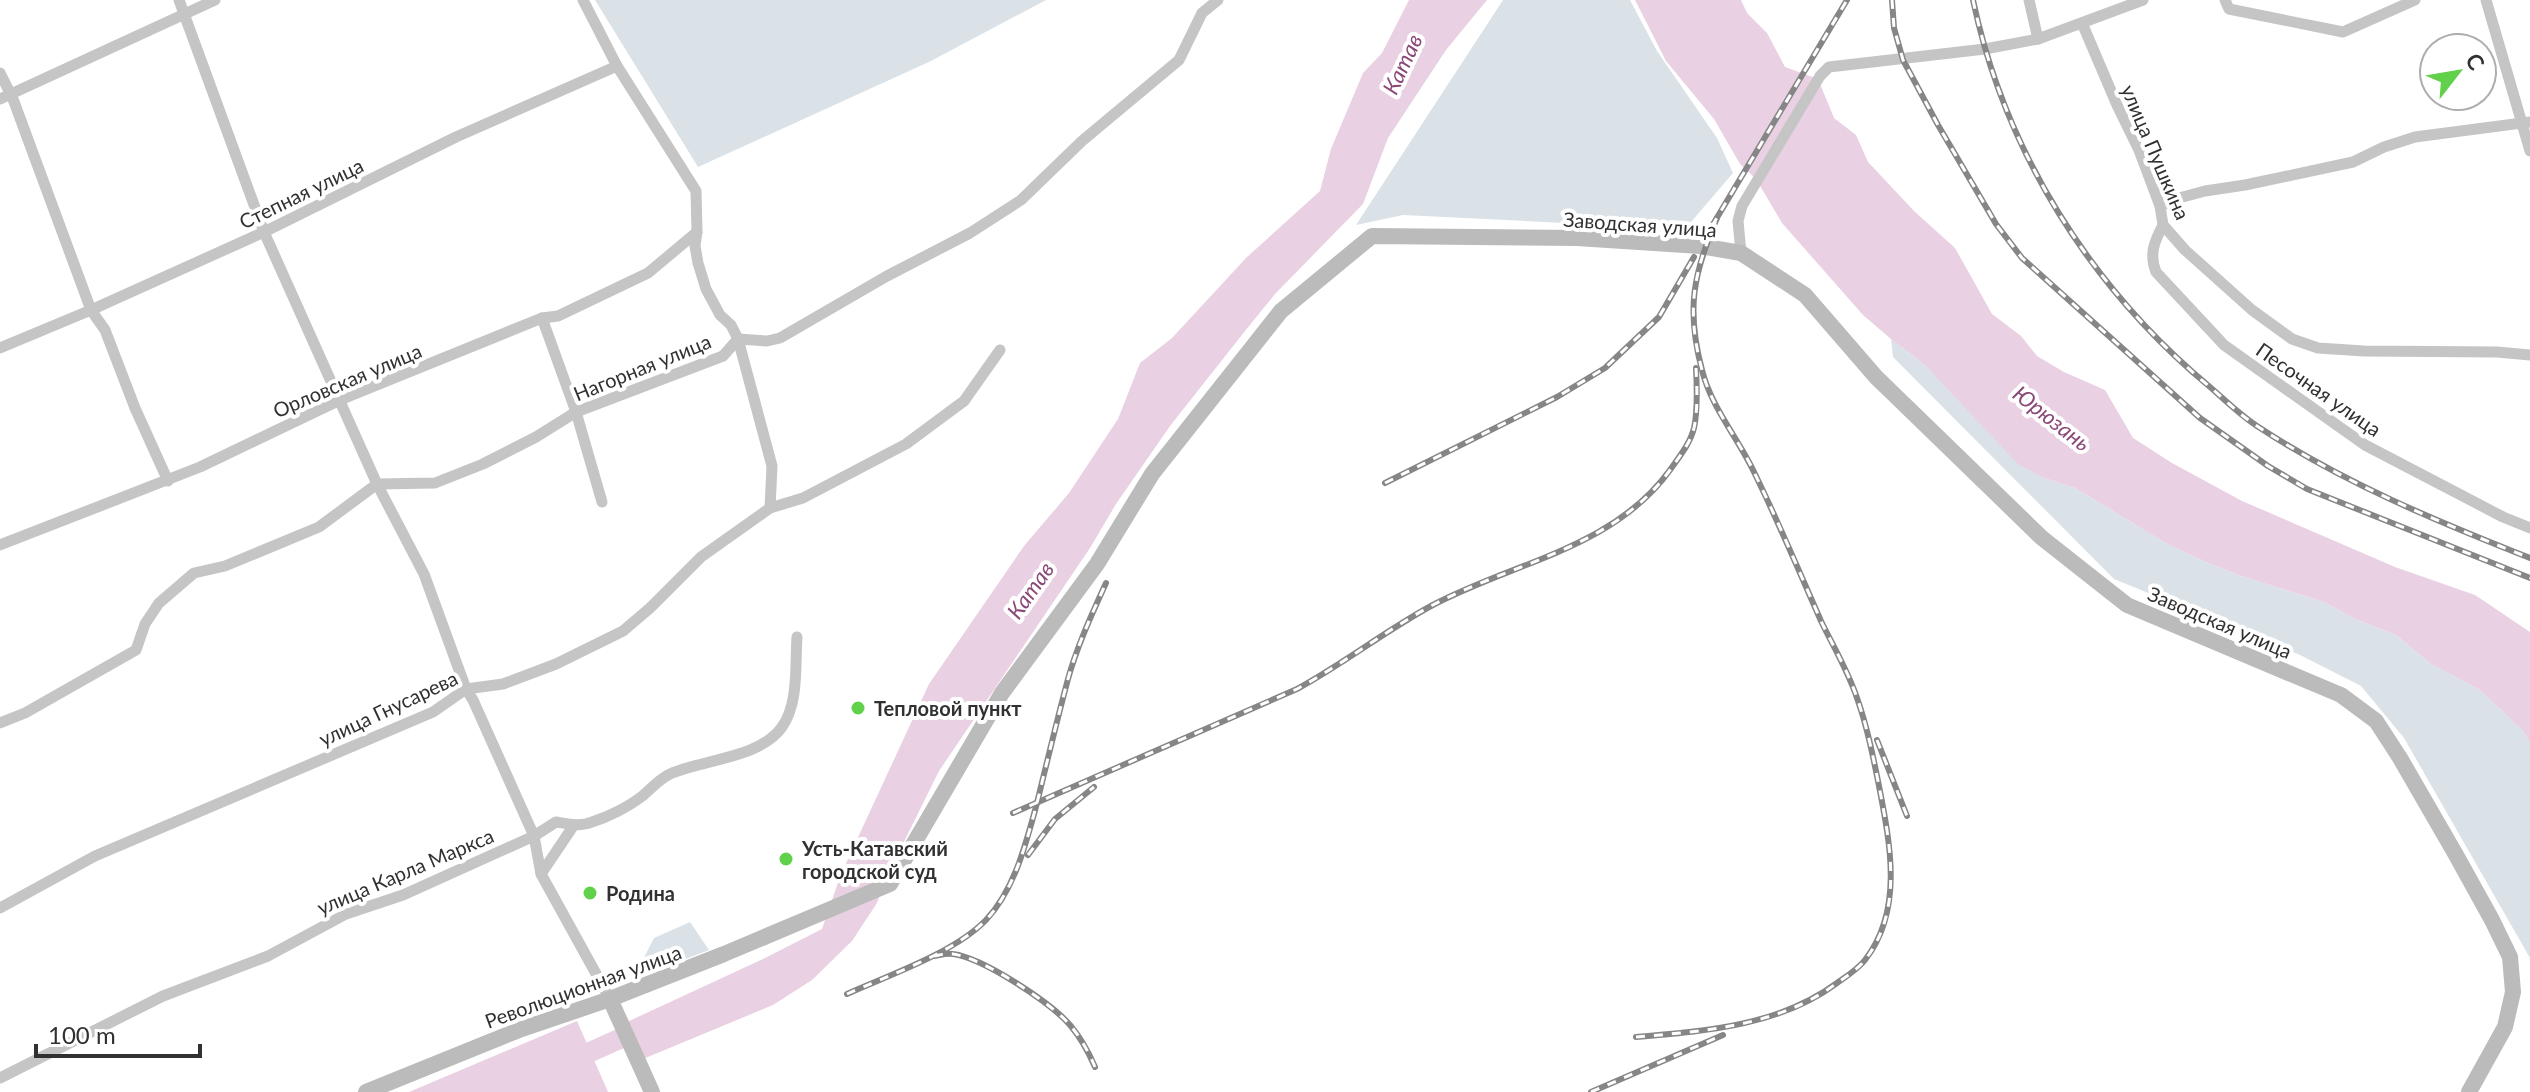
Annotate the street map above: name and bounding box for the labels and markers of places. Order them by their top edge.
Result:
place label: Тепловой пункт [874,696,1022,720]
marker: Тепловой пункт [849,699,867,717]
place label: Усть-Катавский городской суд [801,836,948,883]
marker: Усть-Катавский городской суд [777,850,795,868]
place label: Родина [606,881,675,905]
marker: Родина [581,884,599,902]

